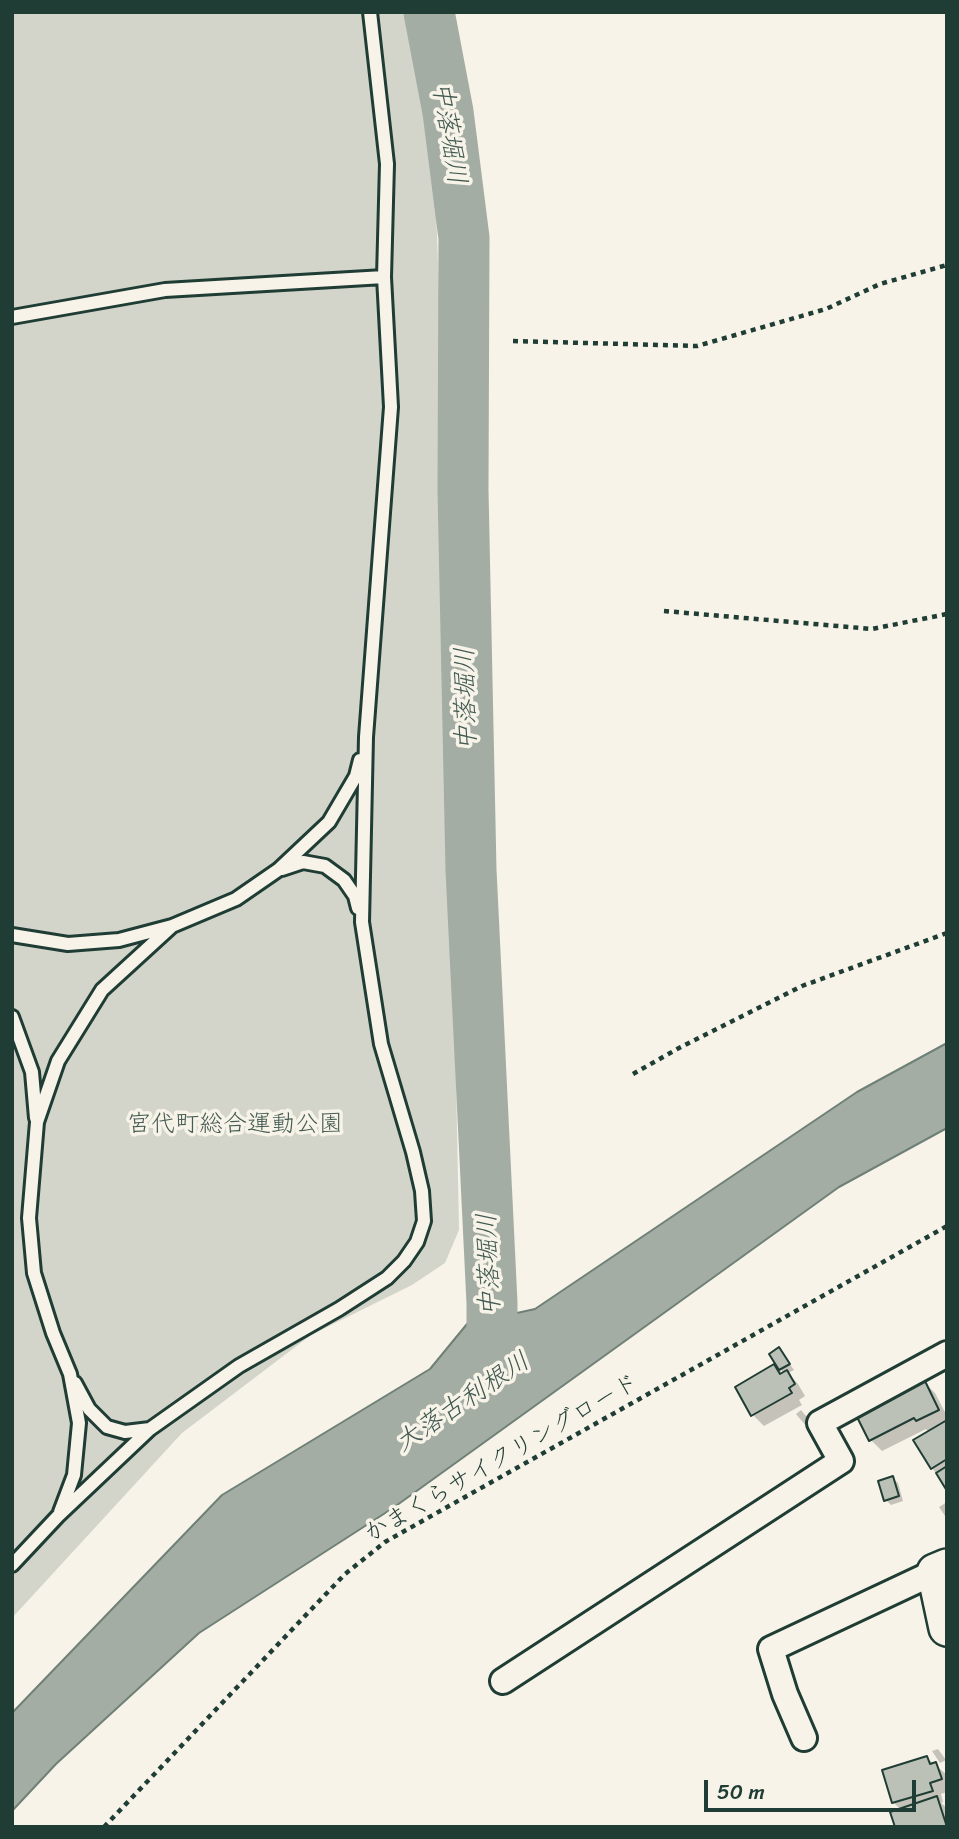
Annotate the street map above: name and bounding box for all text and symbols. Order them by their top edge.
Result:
water label: 中落堀川 [424,79,472,187]
water label: 中落堀川 [450,647,484,751]
park label: 宮代町総合運動公園 [127,1111,343,1139]
water label: 中落堀川 [473,1212,507,1318]
water label: 大落古利根川 [390,1346,536,1460]
street label: かまくらサイクリングロード [360,1369,644,1549]
scale bar [707,1766,919,1810]
text: 50 m [717,1773,765,1811]

